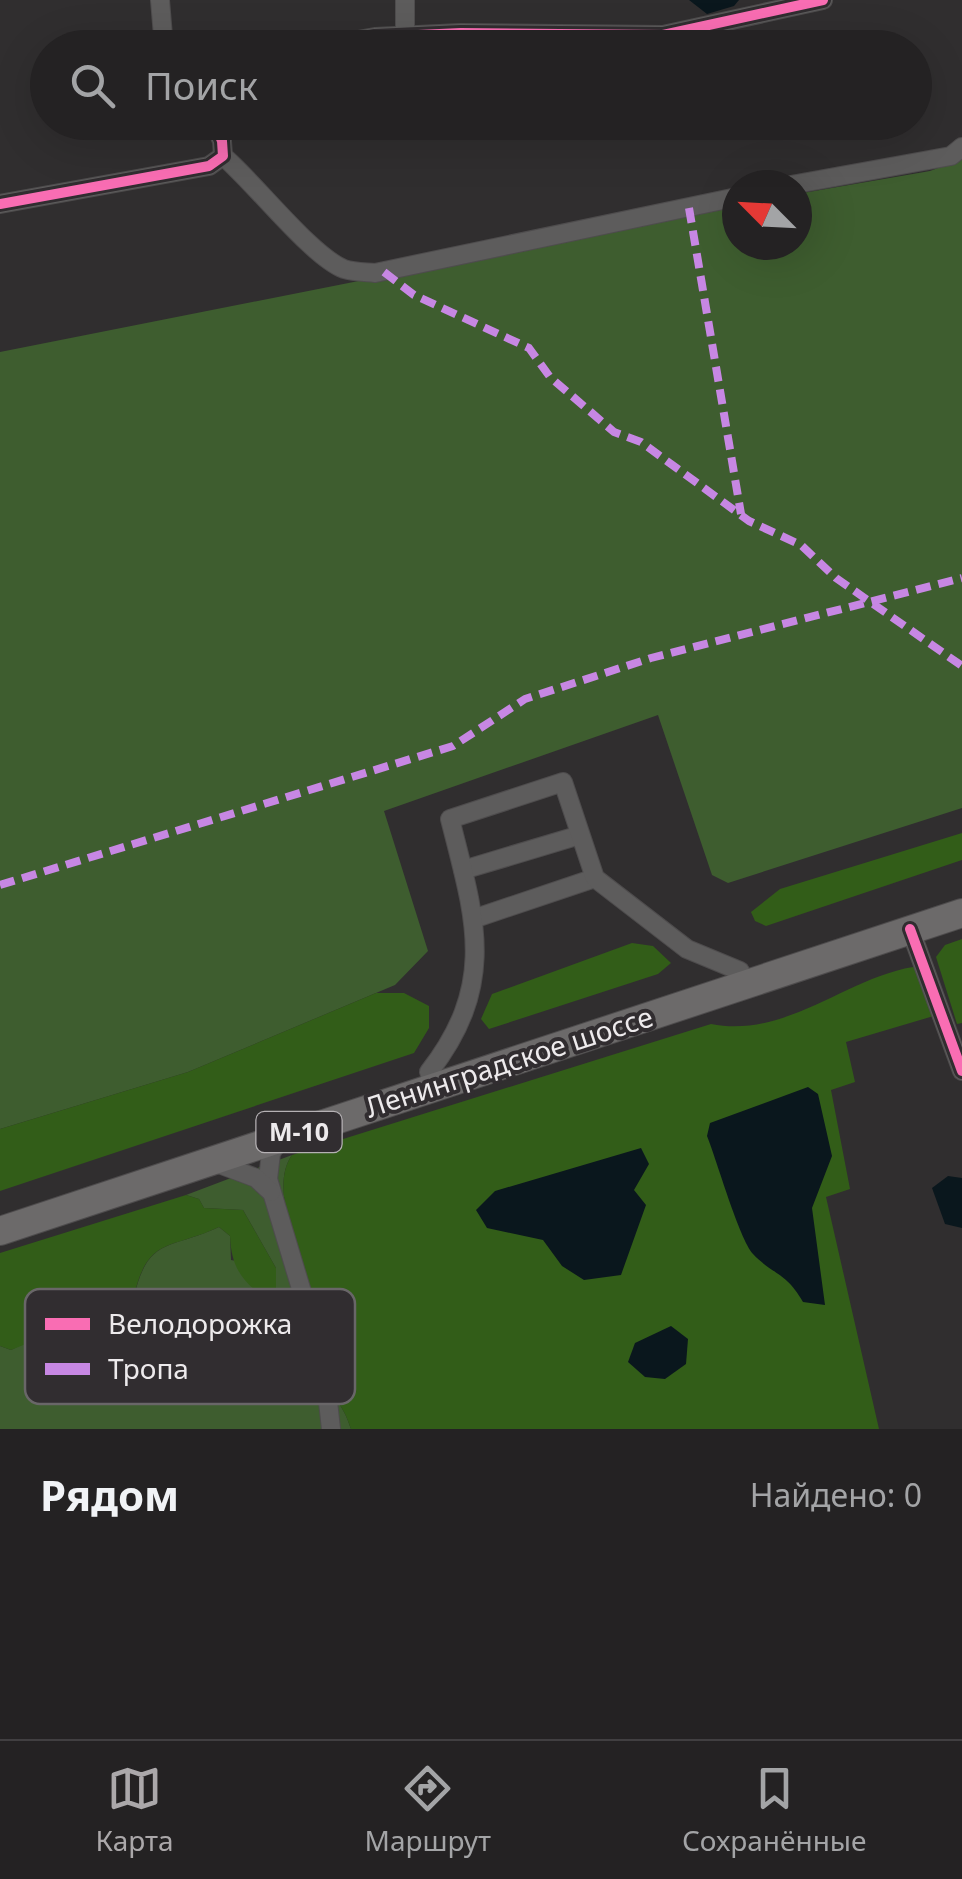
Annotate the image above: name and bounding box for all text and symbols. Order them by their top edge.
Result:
search box [30,30,932,140]
icon: search [65,58,120,113]
text: Поиск [145,59,258,111]
north arrow [722,170,812,260]
street label: Ленинградское шоссе [360,997,657,1126]
road number: М-10 [256,1112,342,1152]
legend [25,1289,355,1404]
text: Велодорожка [108,1304,292,1342]
text: Тропа [108,1349,189,1387]
text: Рядом [40,1466,179,1523]
text: Найдено: 0 [750,1473,922,1516]
tab: Карта [95,1761,174,1859]
tab: Маршрут [365,1761,491,1859]
tab: Сохранённые [682,1761,867,1859]

